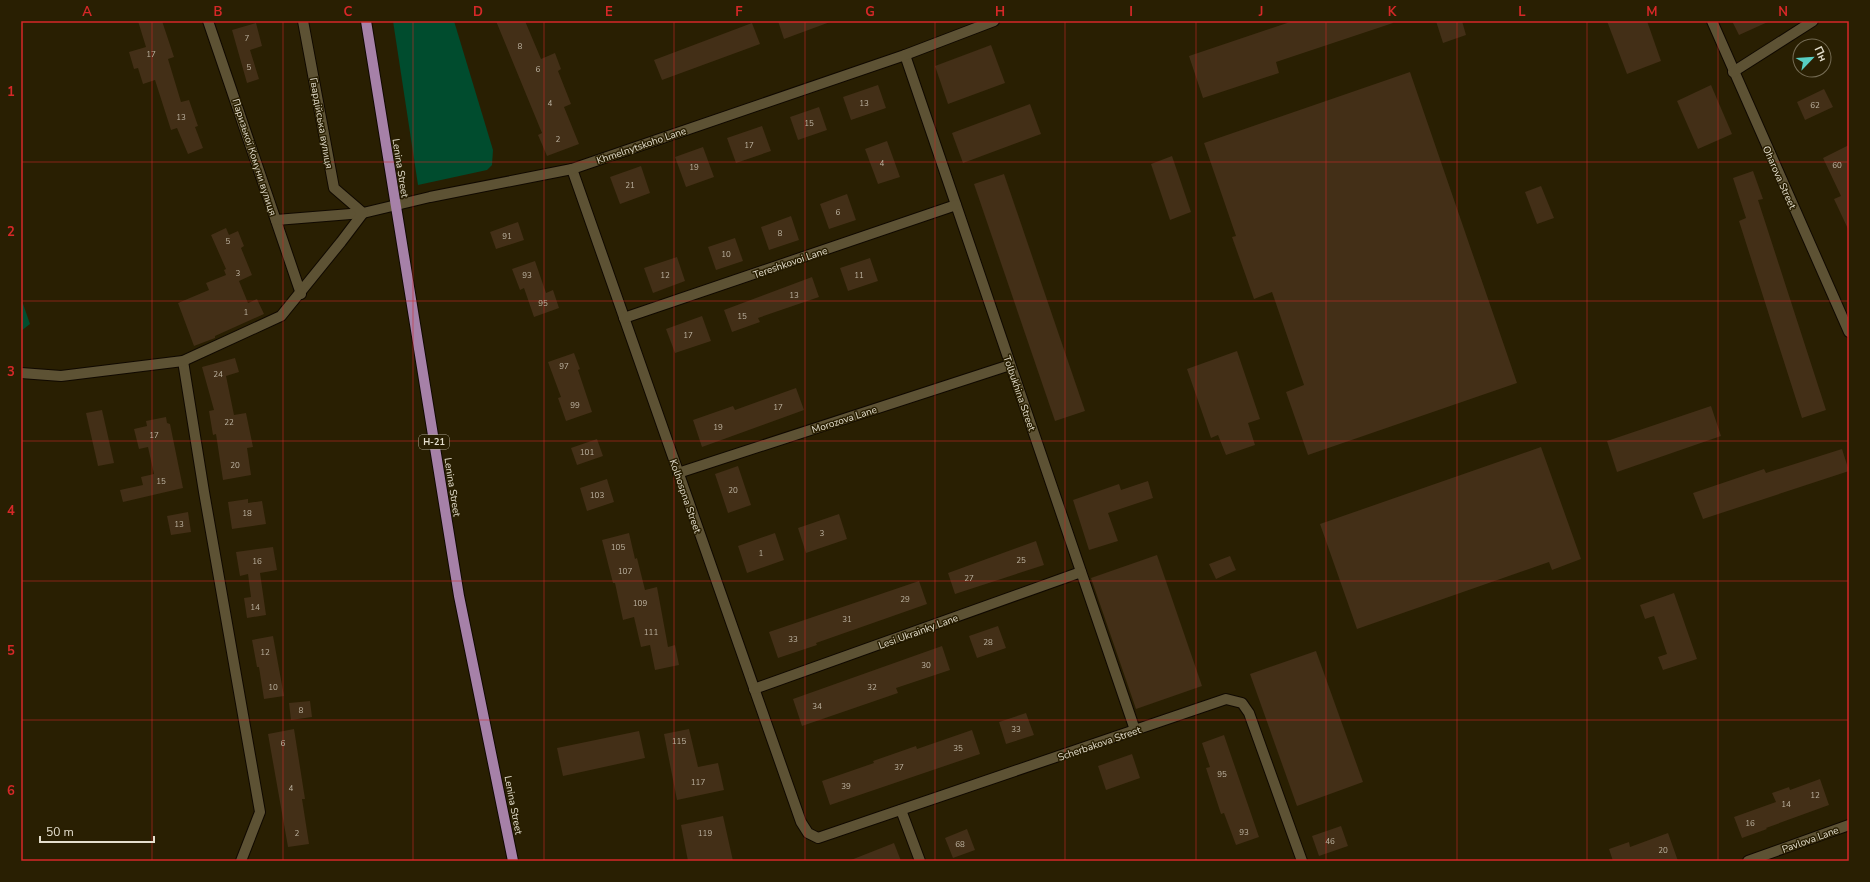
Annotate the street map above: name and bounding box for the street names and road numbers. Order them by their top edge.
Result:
street label: Гвардійська вулиця [306,77,336,170]
street label: Паризької Комуни вулиця [228,97,280,218]
street label: Khmelnytskoho Lane [595,124,688,168]
street label: Lenina Street [388,138,412,199]
street label: Oharova Street [1759,144,1799,212]
street label: Tereshkovoi Lane [751,244,829,282]
street label: Tolbukhina Street [1000,354,1039,433]
street label: Morozova Lane [810,403,879,437]
road number: Н-21 [419,435,449,449]
street label: Lenina Street [440,457,464,518]
street label: Kolhospna Street [666,457,704,536]
street label: Lesi Ukrainky Lane [877,611,960,653]
street label: Scherbakova Street [1056,723,1143,765]
street label: Lenina Street [500,775,526,836]
street label: Pavlova Lane [1780,823,1841,857]

